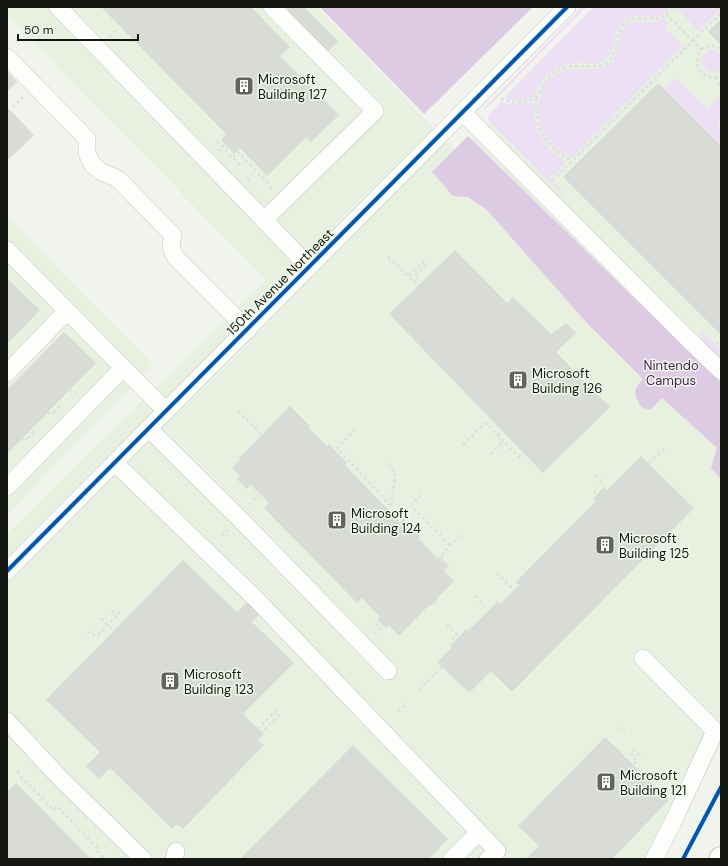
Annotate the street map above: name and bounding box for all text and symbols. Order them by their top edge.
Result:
scale bar [18,16,138,42]
text: 50 m [24,22,53,38]
place label: Microsoft Building 127 [258,71,327,103]
building icon: Microsoft Building 127 [233,75,255,97]
street label: 150th Avenue Northeast [223,225,337,339]
park label: Nintendo Campus [643,357,699,389]
place label: Microsoft Building 126 [532,365,602,397]
building icon: Microsoft Building 126 [507,369,529,391]
place label: Microsoft Building 124 [351,505,421,537]
building icon: Microsoft Building 124 [326,509,348,531]
place label: Microsoft Building 125 [619,530,689,562]
building icon: Microsoft Building 125 [594,534,616,556]
place label: Microsoft Building 123 [184,666,254,698]
building icon: Microsoft Building 123 [159,670,181,692]
place label: Microsoft Building 121 [620,767,686,799]
building icon: Microsoft Building 121 [595,771,617,793]

